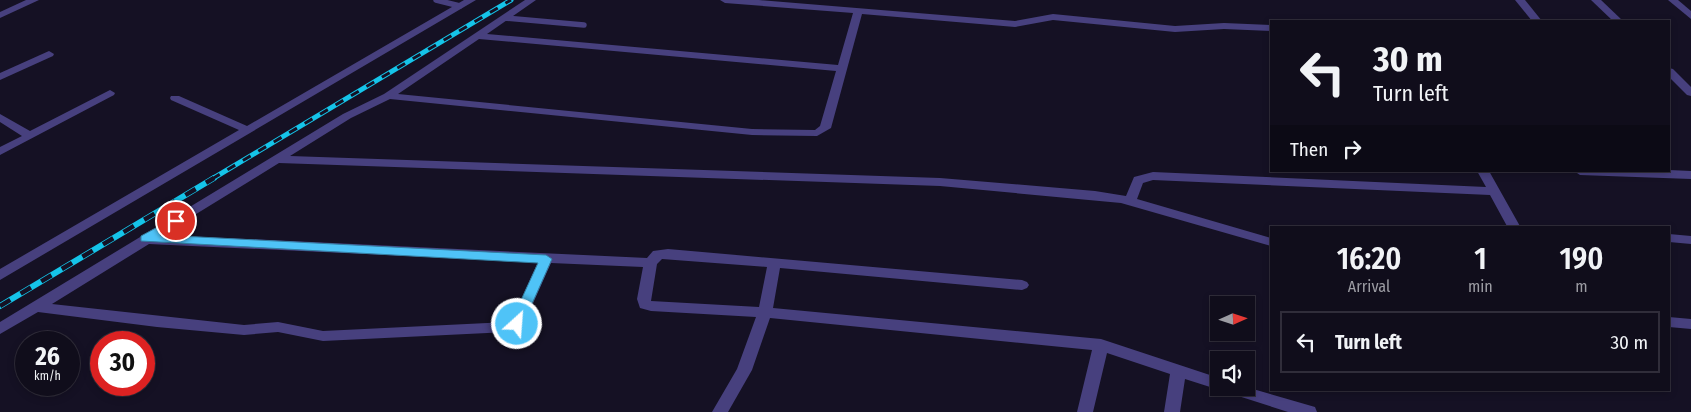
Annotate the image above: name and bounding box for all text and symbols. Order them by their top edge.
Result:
text: 30 m [1373,38,1443,80]
icon: left [1290,40,1355,105]
text: Turn left [1373,80,1449,107]
icon: right [1338,135,1366,163]
text: Then [1290,138,1328,161]
pin [155,200,197,242]
icon: arrive [162,207,190,235]
text: 16:20 [1337,241,1401,277]
text: 1 [1474,241,1487,277]
text: 190 [1559,241,1603,277]
text: Arrival [1348,277,1390,296]
text: min [1468,277,1493,296]
text: m [1575,277,1588,296]
north arrow [1210,296,1255,341]
map controls [1210,296,1255,396]
position arrow [490,297,542,349]
icon: left [1292,328,1320,356]
speed limit sign: 30 [90,331,155,396]
text: Turn left [1335,331,1402,354]
text: 30 m [1610,331,1648,354]
text: 26 [35,342,60,372]
button: sound [1210,351,1255,396]
text: km/h [34,369,61,383]

